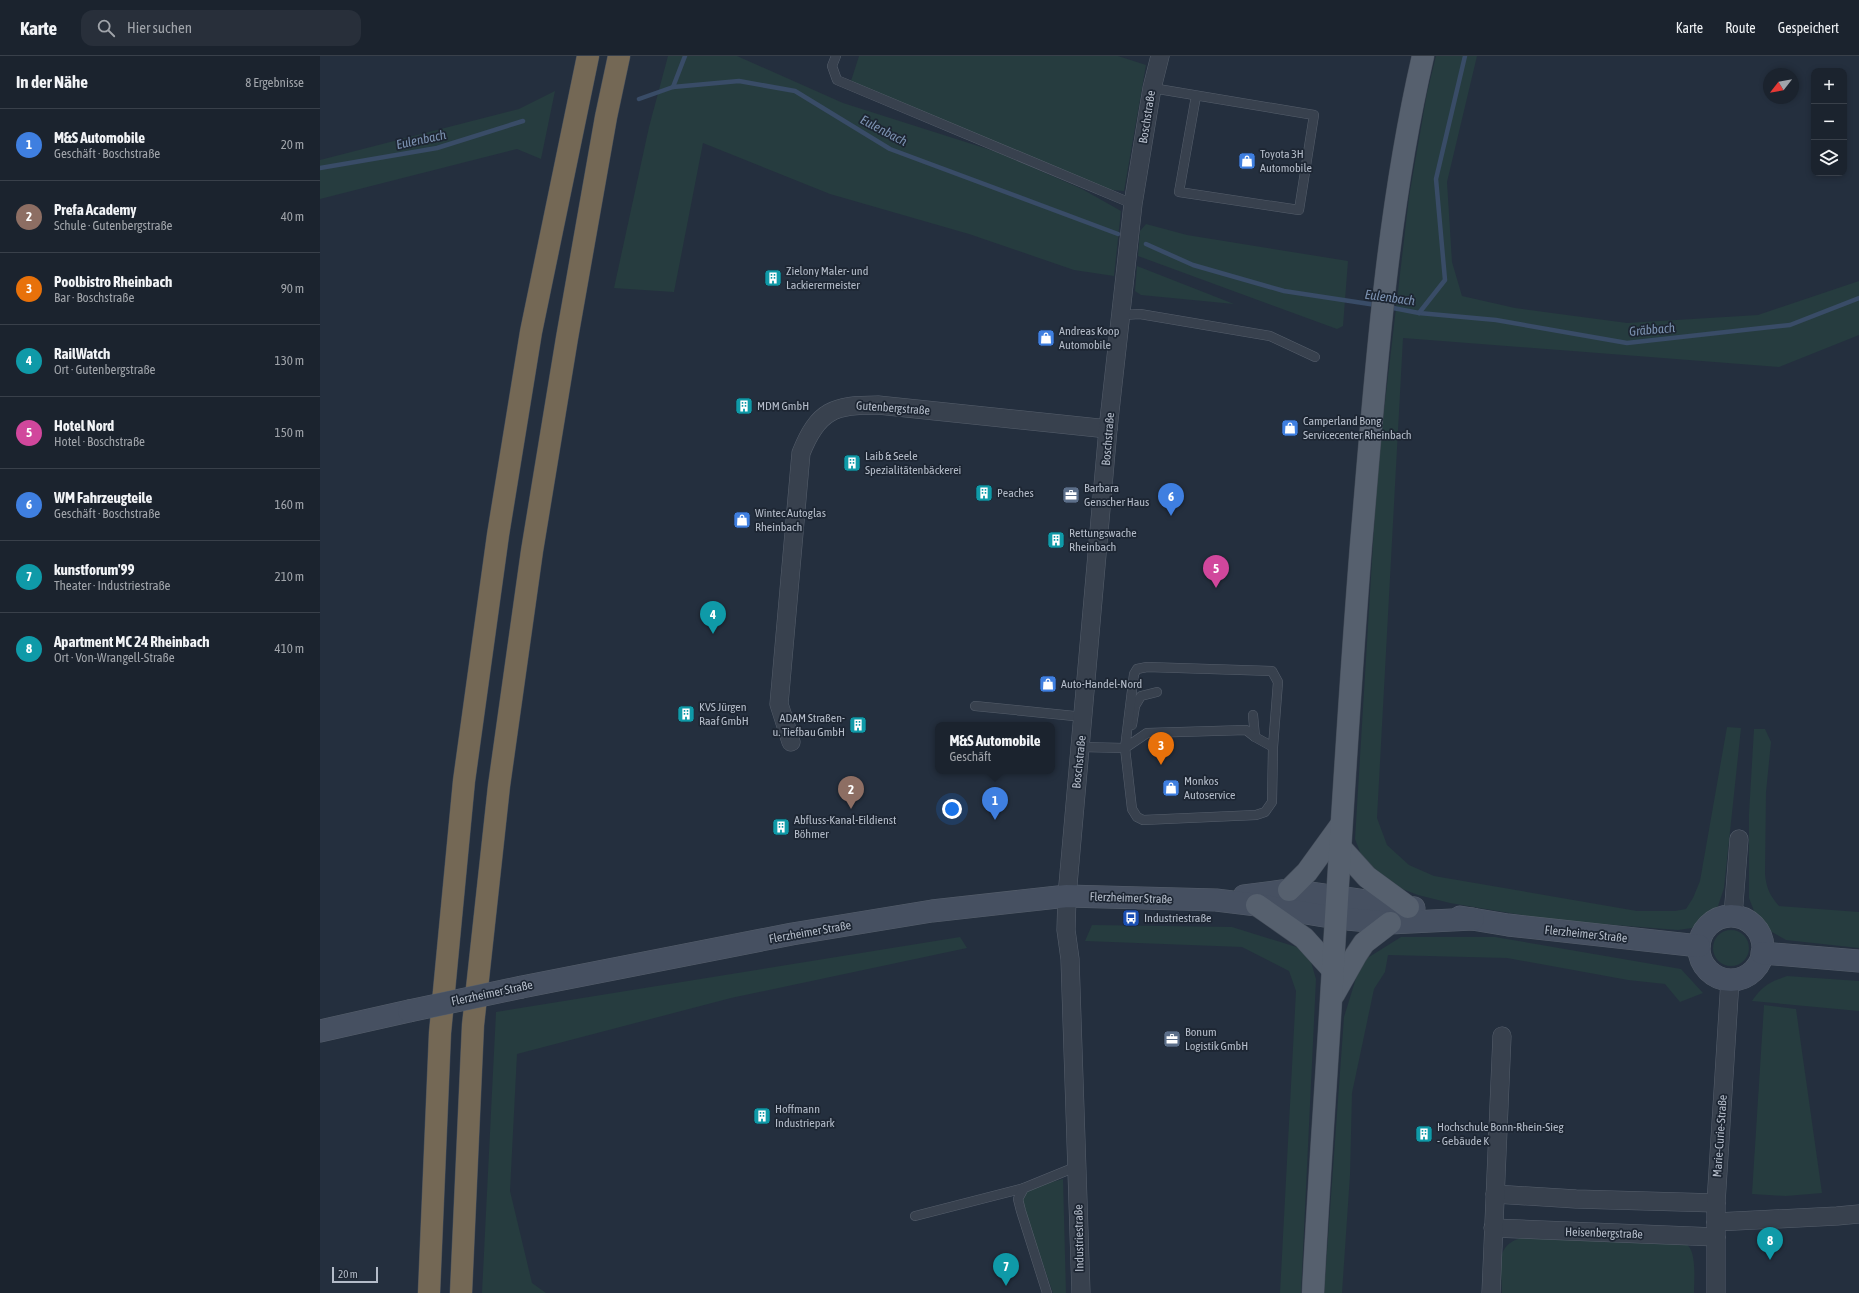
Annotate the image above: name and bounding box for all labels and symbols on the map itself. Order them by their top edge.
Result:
north arrow [1763,68,1799,104]
street label: Boschstraße [1136,89,1158,145]
water label: Eulenbach [858,112,910,149]
water label: Eulenbach [395,127,448,152]
place label: Toyota 3H Automobile [1260,147,1312,175]
shop icon: Toyota 3H Automobile [1237,151,1257,171]
place label: Zielony Maler- und Lackierermeister [786,264,868,292]
building icon: Zielony Maler- und Lackierermeister [763,268,783,288]
water label: Eulenbach [1364,287,1417,309]
water label: Gräbbach [1629,320,1676,339]
place label: Andreas Koop Automobile [1059,324,1120,352]
shop icon: Andreas Koop Automobile [1036,328,1056,348]
building icon: MDM GmbH [734,396,754,416]
street label: Gutenbergstraße [856,398,930,418]
place label: MDM GmbH [757,399,809,413]
street label: Boschstraße [1099,412,1117,466]
place label: Camperland Bong Servicecenter Rheinbach [1303,414,1412,442]
shop icon: Camperland Bong Servicecenter Rheinbach [1280,418,1300,438]
place label: Laib & Seele Spezialitätenbäckerei [865,449,961,477]
building icon: Laib & Seele Spezialitätenbäckerei [842,453,862,473]
place label: Barbara Genscher Haus [1084,481,1149,509]
building icon: Peaches [974,483,994,503]
pin: 6 [1158,483,1184,516]
office icon: Barbara Genscher Haus [1061,485,1081,505]
place label: Peaches [997,486,1034,500]
place label: Wintec Autoglas Rheinbach [755,506,826,534]
shop icon: Wintec Autoglas Rheinbach [732,510,752,530]
place label: Rettungswache Rheinbach [1069,526,1137,554]
building icon: Rettungswache Rheinbach [1046,530,1066,550]
pin: 5 [1203,555,1229,588]
pin: 4 [700,601,726,634]
shop icon: Auto-Handel-Nord [1038,674,1058,694]
place label: Auto-Handel-Nord [1061,677,1142,691]
place label: KVS Jürgen Raaf GmbH [699,700,749,728]
building icon: KVS Jürgen Raaf GmbH [676,704,696,724]
place label: ADAM Straßen- u. Tiefbau GmbH [773,711,845,739]
building icon: ADAM Straßen- u. Tiefbau GmbH [848,715,868,735]
pin: 3 [1148,732,1174,765]
street label: Boschstraße [1069,735,1089,789]
place label: Monkos Autoservice [1184,774,1235,802]
pin: 2 [838,776,864,809]
shop icon: Monkos Autoservice [1161,778,1181,798]
pin: 1 [982,787,1008,820]
your location [942,799,962,819]
place label: Abfluss-Kanal-Eildienst Böhmer [794,813,897,841]
building icon: Abfluss-Kanal-Eildienst Böhmer [771,817,791,837]
street label: Flerzheimer Straße [1089,890,1173,906]
bus stop icon: Industriestraße [1121,908,1141,928]
place label: Industriestraße [1144,911,1211,925]
street label: Flerzheimer Straße [768,918,852,946]
street label: Flerzheimer Straße [1544,923,1628,945]
street label: Flerzheimer Straße [450,978,534,1008]
place label: Bonum Logistik GmbH [1185,1025,1248,1053]
office icon: Bonum Logistik GmbH [1162,1029,1182,1049]
street label: Marie-Curie-Straße [1710,1094,1730,1178]
place label: Hoffmann Industriepark [775,1102,836,1130]
building icon: Hoffmann Industriepark [752,1106,772,1126]
place label: Hochschule Bonn-Rhein-Sieg - Gebäude K [1437,1120,1564,1148]
building icon: Hochschule Bonn-Rhein-Sieg - Gebäude K [1414,1124,1434,1144]
street label: Industriestraße [1071,1204,1087,1272]
street label: Heisenbergstraße [1565,1225,1643,1241]
pin: 8 [1757,1227,1783,1260]
pin: 7 [993,1253,1019,1286]
scale bar [332,1265,378,1284]

